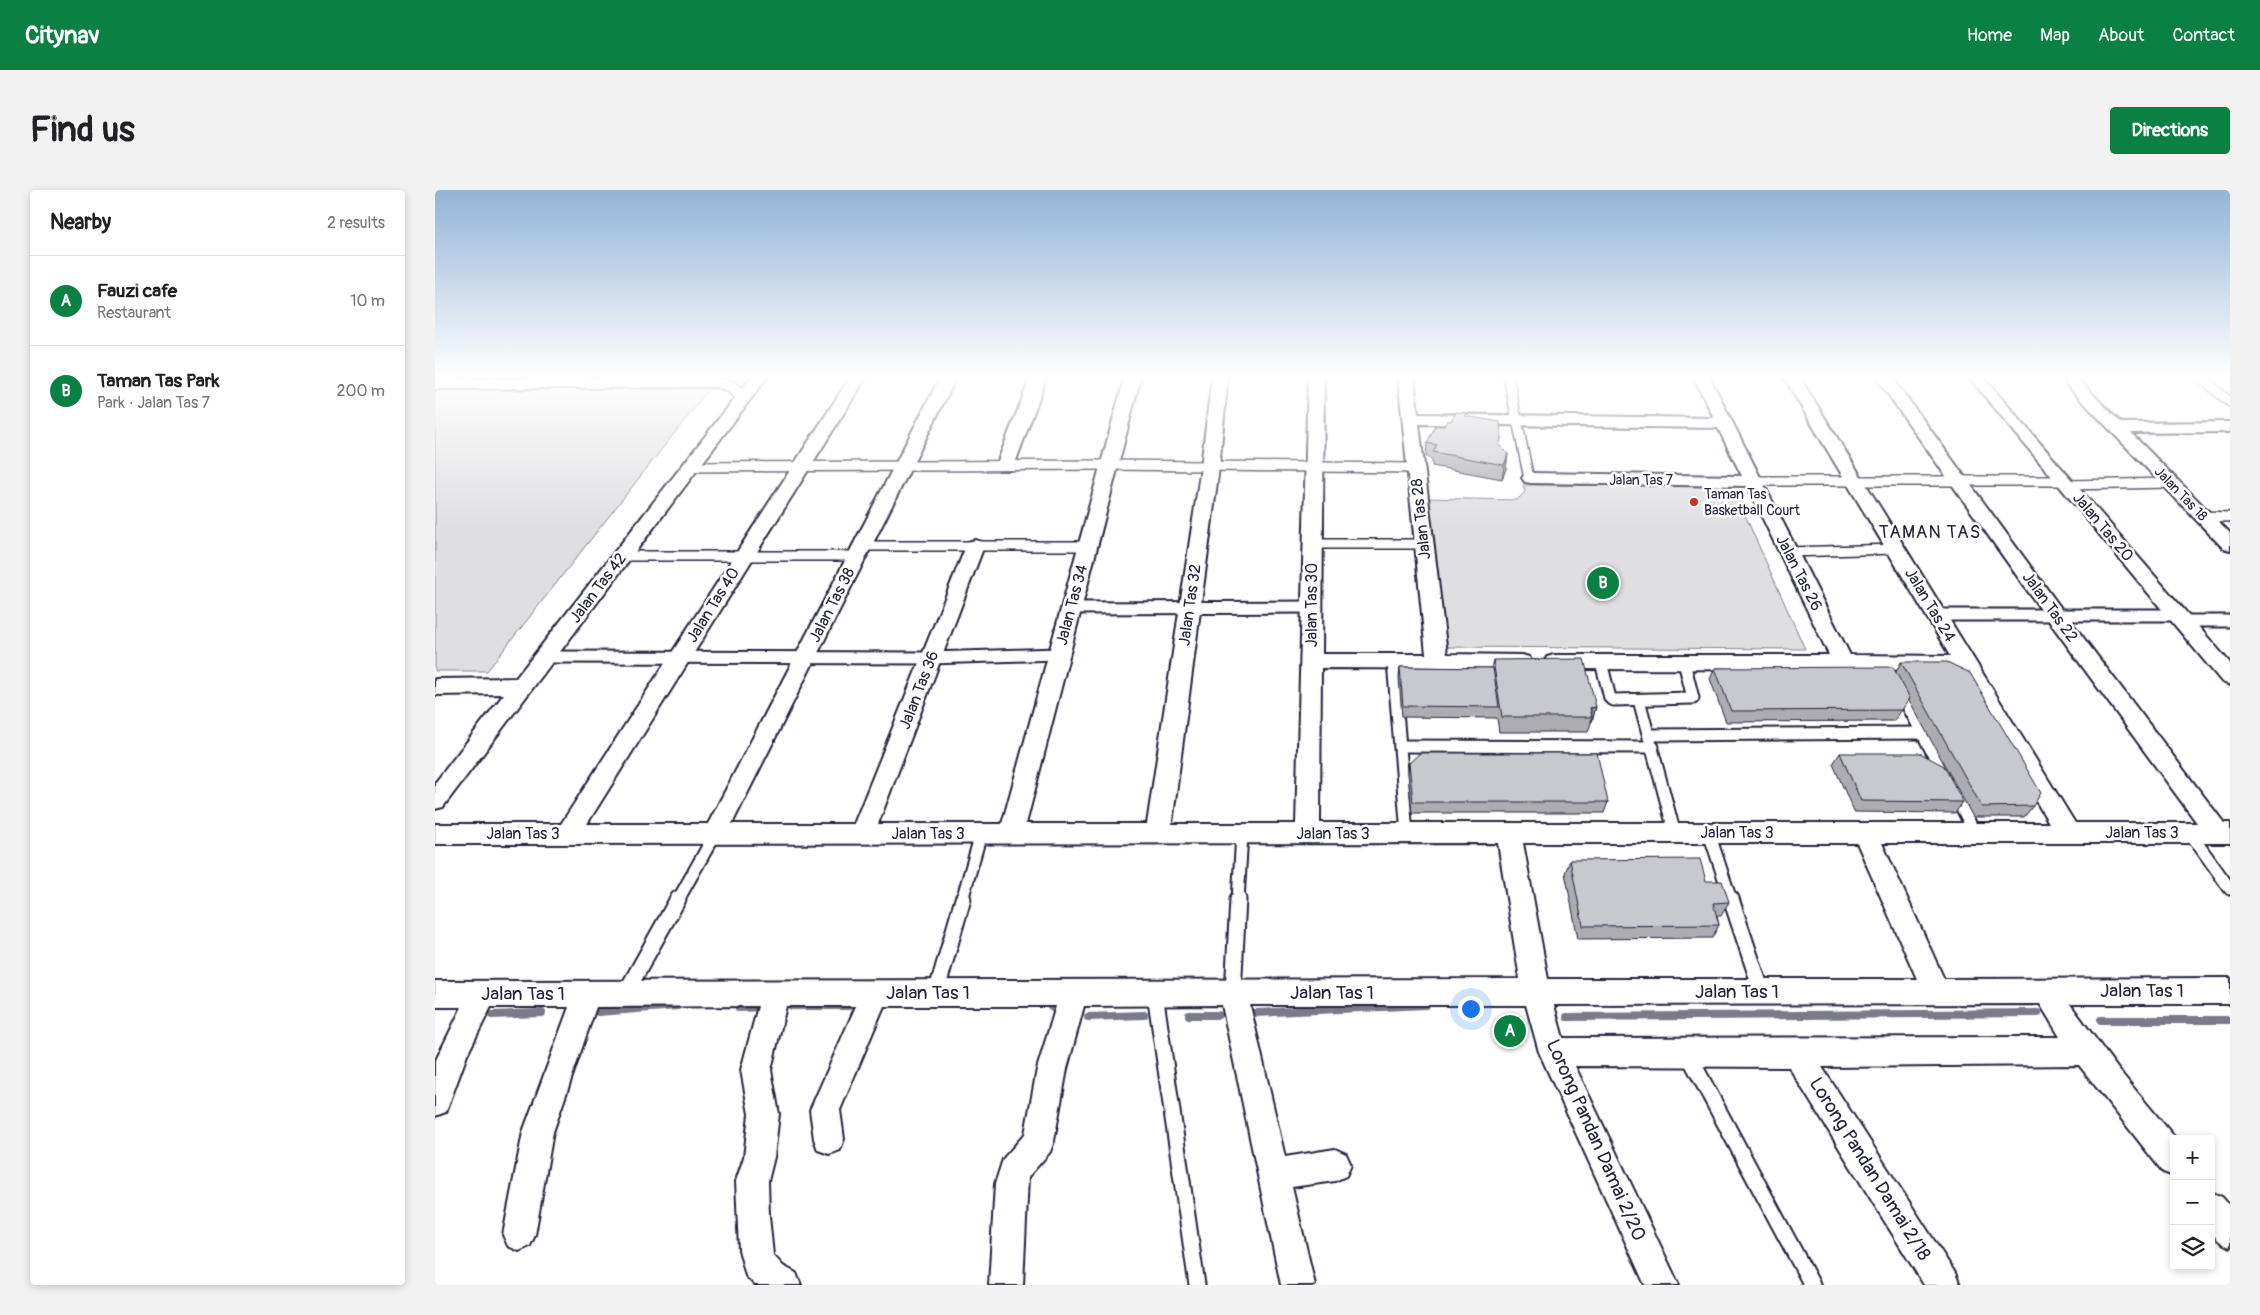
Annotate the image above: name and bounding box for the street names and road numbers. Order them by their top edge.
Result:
street label: Jalan Tas 18 [2151,463,2211,525]
street label: Jalan Tas 7 [1609,472,1673,489]
street label: Jalan Tas 28 [1407,477,1435,561]
street label: Jalan Tas 20 [2068,488,2138,566]
street label: Jalan Tas 26 [1771,532,1827,614]
street label: Jalan Tas 42 [565,549,631,627]
street label: Jalan Tas 34 [1052,563,1092,647]
street label: Jalan Tas 32 [1174,563,1206,647]
street label: Jalan Tas 30 [1302,563,1322,647]
street label: Jalan Tas 40 [682,564,744,646]
street label: Jalan Tas 38 [805,564,859,646]
street label: Jalan Tas 24 [1900,564,1960,646]
street label: Jalan Tas 22 [2018,568,2082,646]
street label: Jalan Tas 36 [895,648,943,732]
street label: Jalan Tas 3 [1700,823,1774,843]
street label: Jalan Tas 3 [2105,823,2179,843]
street label: Jalan Tas 3 [486,824,560,844]
street label: Jalan Tas 3 [891,824,965,844]
street label: Jalan Tas 3 [1296,824,1370,844]
street label: Jalan Tas 1 [2100,979,2184,1003]
street label: Jalan Tas 1 [1695,980,1779,1004]
street label: Jalan Tas 1 [886,981,970,1005]
street label: Jalan Tas 1 [1290,981,1374,1005]
street label: Jalan Tas 1 [481,982,565,1006]
street label: Lorong Pandan Damai 2/20 [1541,1036,1651,1244]
street label: Lorong Pandan Damai 2/18 [1804,1073,1936,1265]

